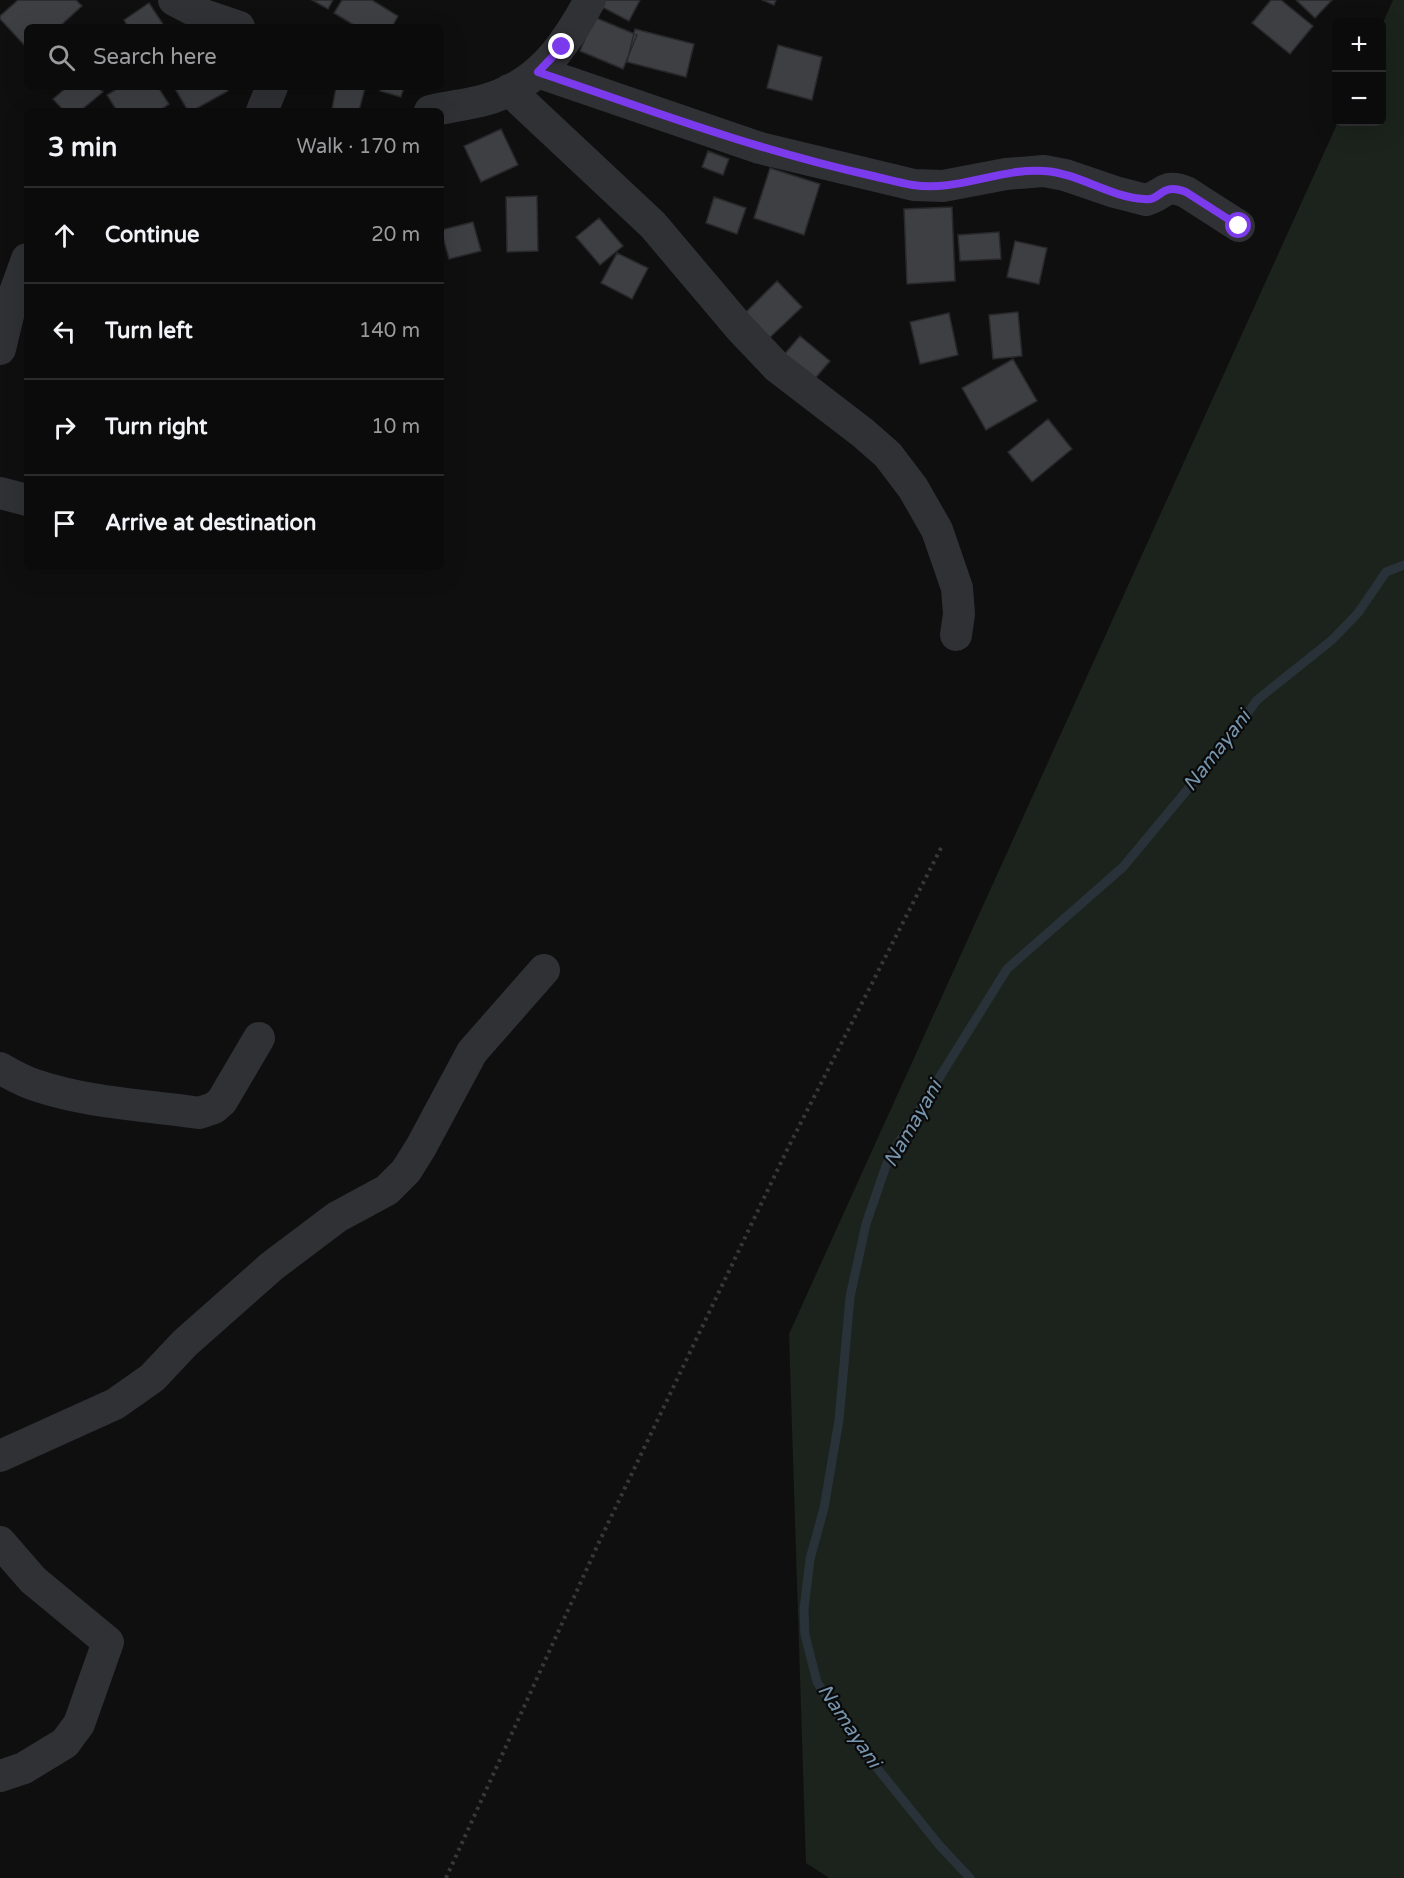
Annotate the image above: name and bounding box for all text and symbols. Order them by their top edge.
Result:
map controls [1332,18,1386,126]
button: + [1332,18,1386,72]
search box [24,24,444,90]
route end [548,33,574,59]
icon: search [45,41,78,74]
text: Search here [93,44,217,70]
button: − [1332,72,1386,126]
text: 3 min [48,132,117,163]
text: Walk · 170 m [297,135,420,159]
route start [1225,212,1251,238]
icon: ahead [48,219,81,252]
text: Continue [105,222,200,248]
text: 20 m [371,223,420,247]
icon: left [48,315,81,348]
text: Turn left [105,318,193,344]
text: 140 m [359,319,420,343]
icon: right [48,411,81,444]
text: Turn right [105,414,207,440]
text: 10 m [371,415,420,439]
icon: arrive [48,507,81,540]
text: Arrive at destination [105,510,316,536]
water label: Namayani [1178,704,1258,796]
water label: Namayani [879,1074,949,1171]
water label: Namayani [812,1680,887,1775]

